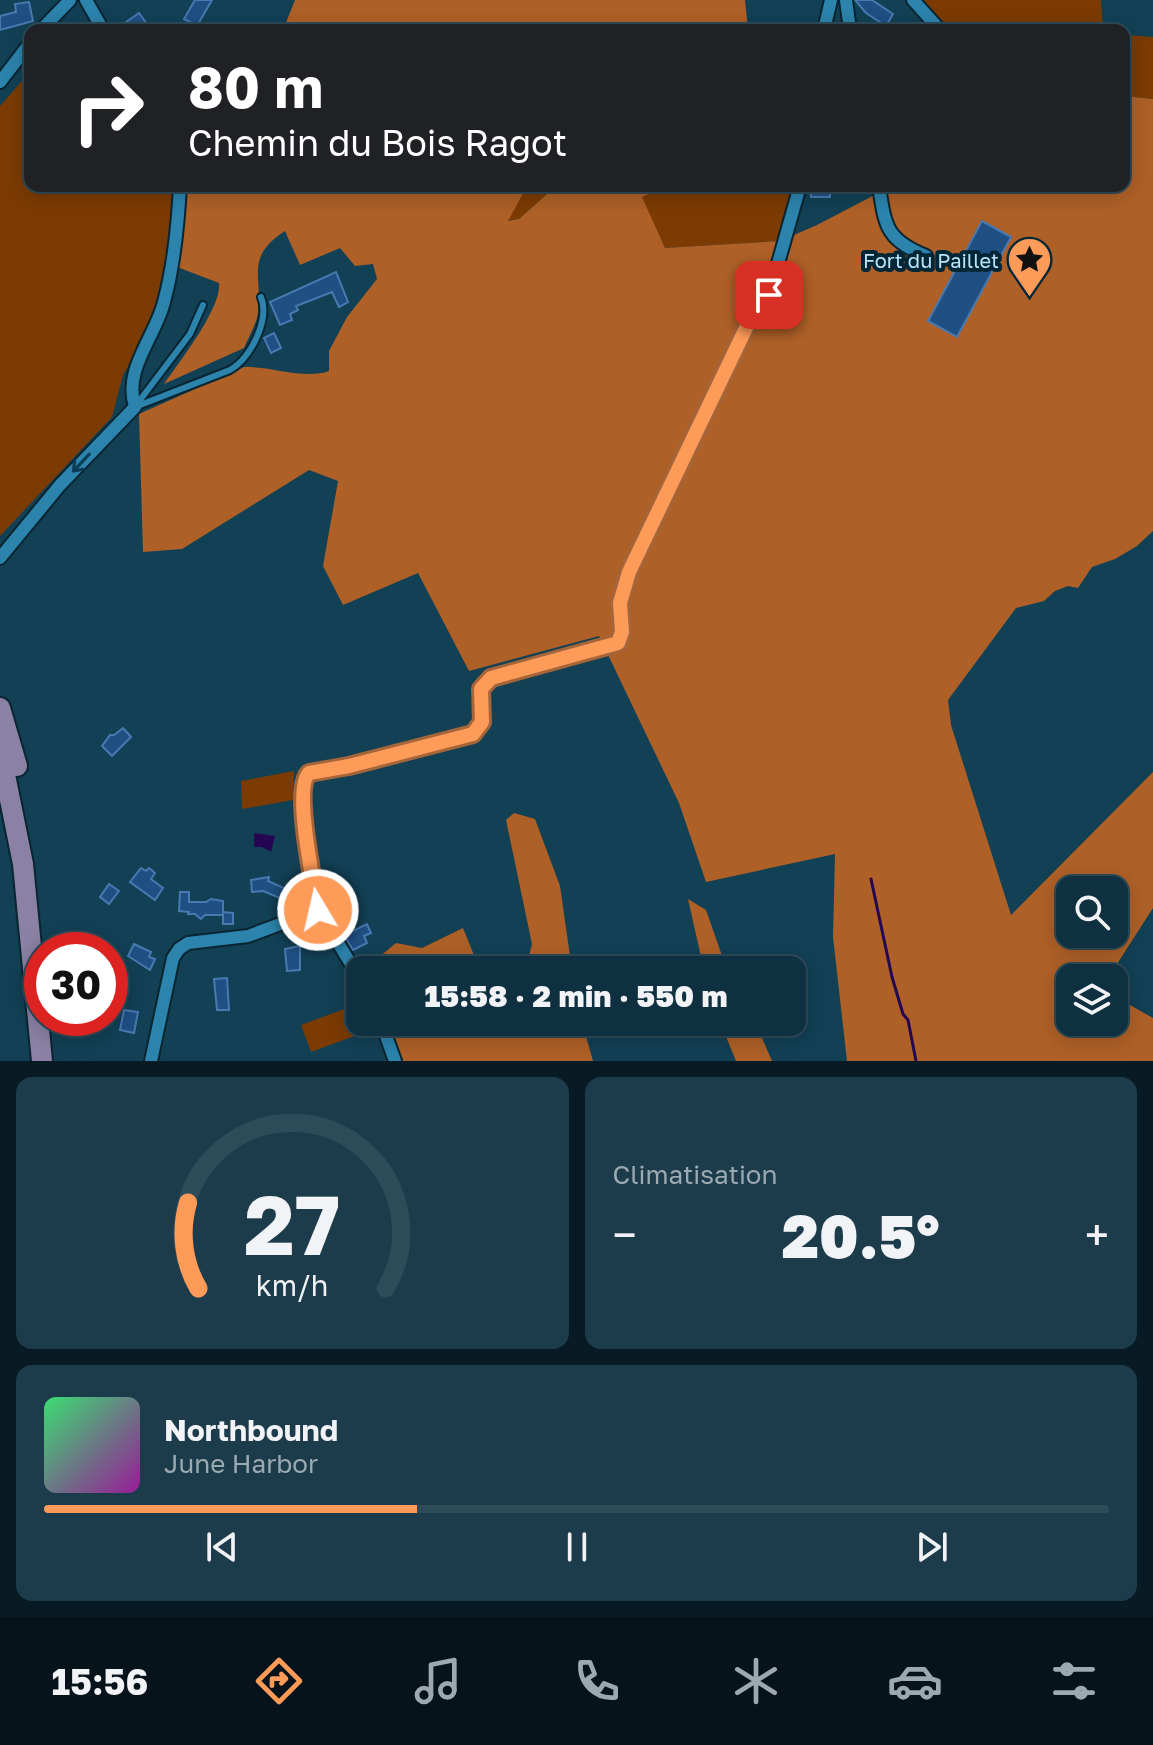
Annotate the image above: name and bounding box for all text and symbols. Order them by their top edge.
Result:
text: 80 m [188,53,323,120]
icon: right [56,56,160,160]
text: Chemin du Bois Ragot [188,121,567,164]
place icon: Fort du Paillet [1006,236,1054,299]
place label: Fort du Paillet [863,248,999,272]
pin [735,261,803,329]
icon: arrive [747,273,791,317]
one-way arrow [73,453,91,473]
position arrow [276,868,360,952]
map controls [1056,876,1128,1036]
button: search [1056,876,1128,948]
speed limit sign: 30 [24,932,128,1036]
button: layers [1056,964,1128,1036]
text: 15:58 · 2 min · 550 m [424,978,728,1014]
text: Climatisation [613,1159,777,1190]
text: 27 [244,1173,340,1273]
text: 20.5° [782,1199,940,1271]
text: − [613,1208,637,1261]
text: + [1085,1208,1109,1261]
text: km/h [256,1268,329,1302]
text: Northbound [164,1412,338,1448]
text: June Harbor [164,1448,318,1479]
icon: previous [200,1525,244,1569]
icon: pause [555,1525,599,1569]
icon: next [910,1525,954,1569]
icon: directions [251,1653,307,1709]
icon: music [410,1653,466,1709]
icon: phone [569,1653,625,1709]
icon: climate [728,1653,784,1709]
icon: car [887,1653,943,1709]
icon: filters [1046,1653,1102,1709]
text: 15:56 [51,1660,148,1703]

